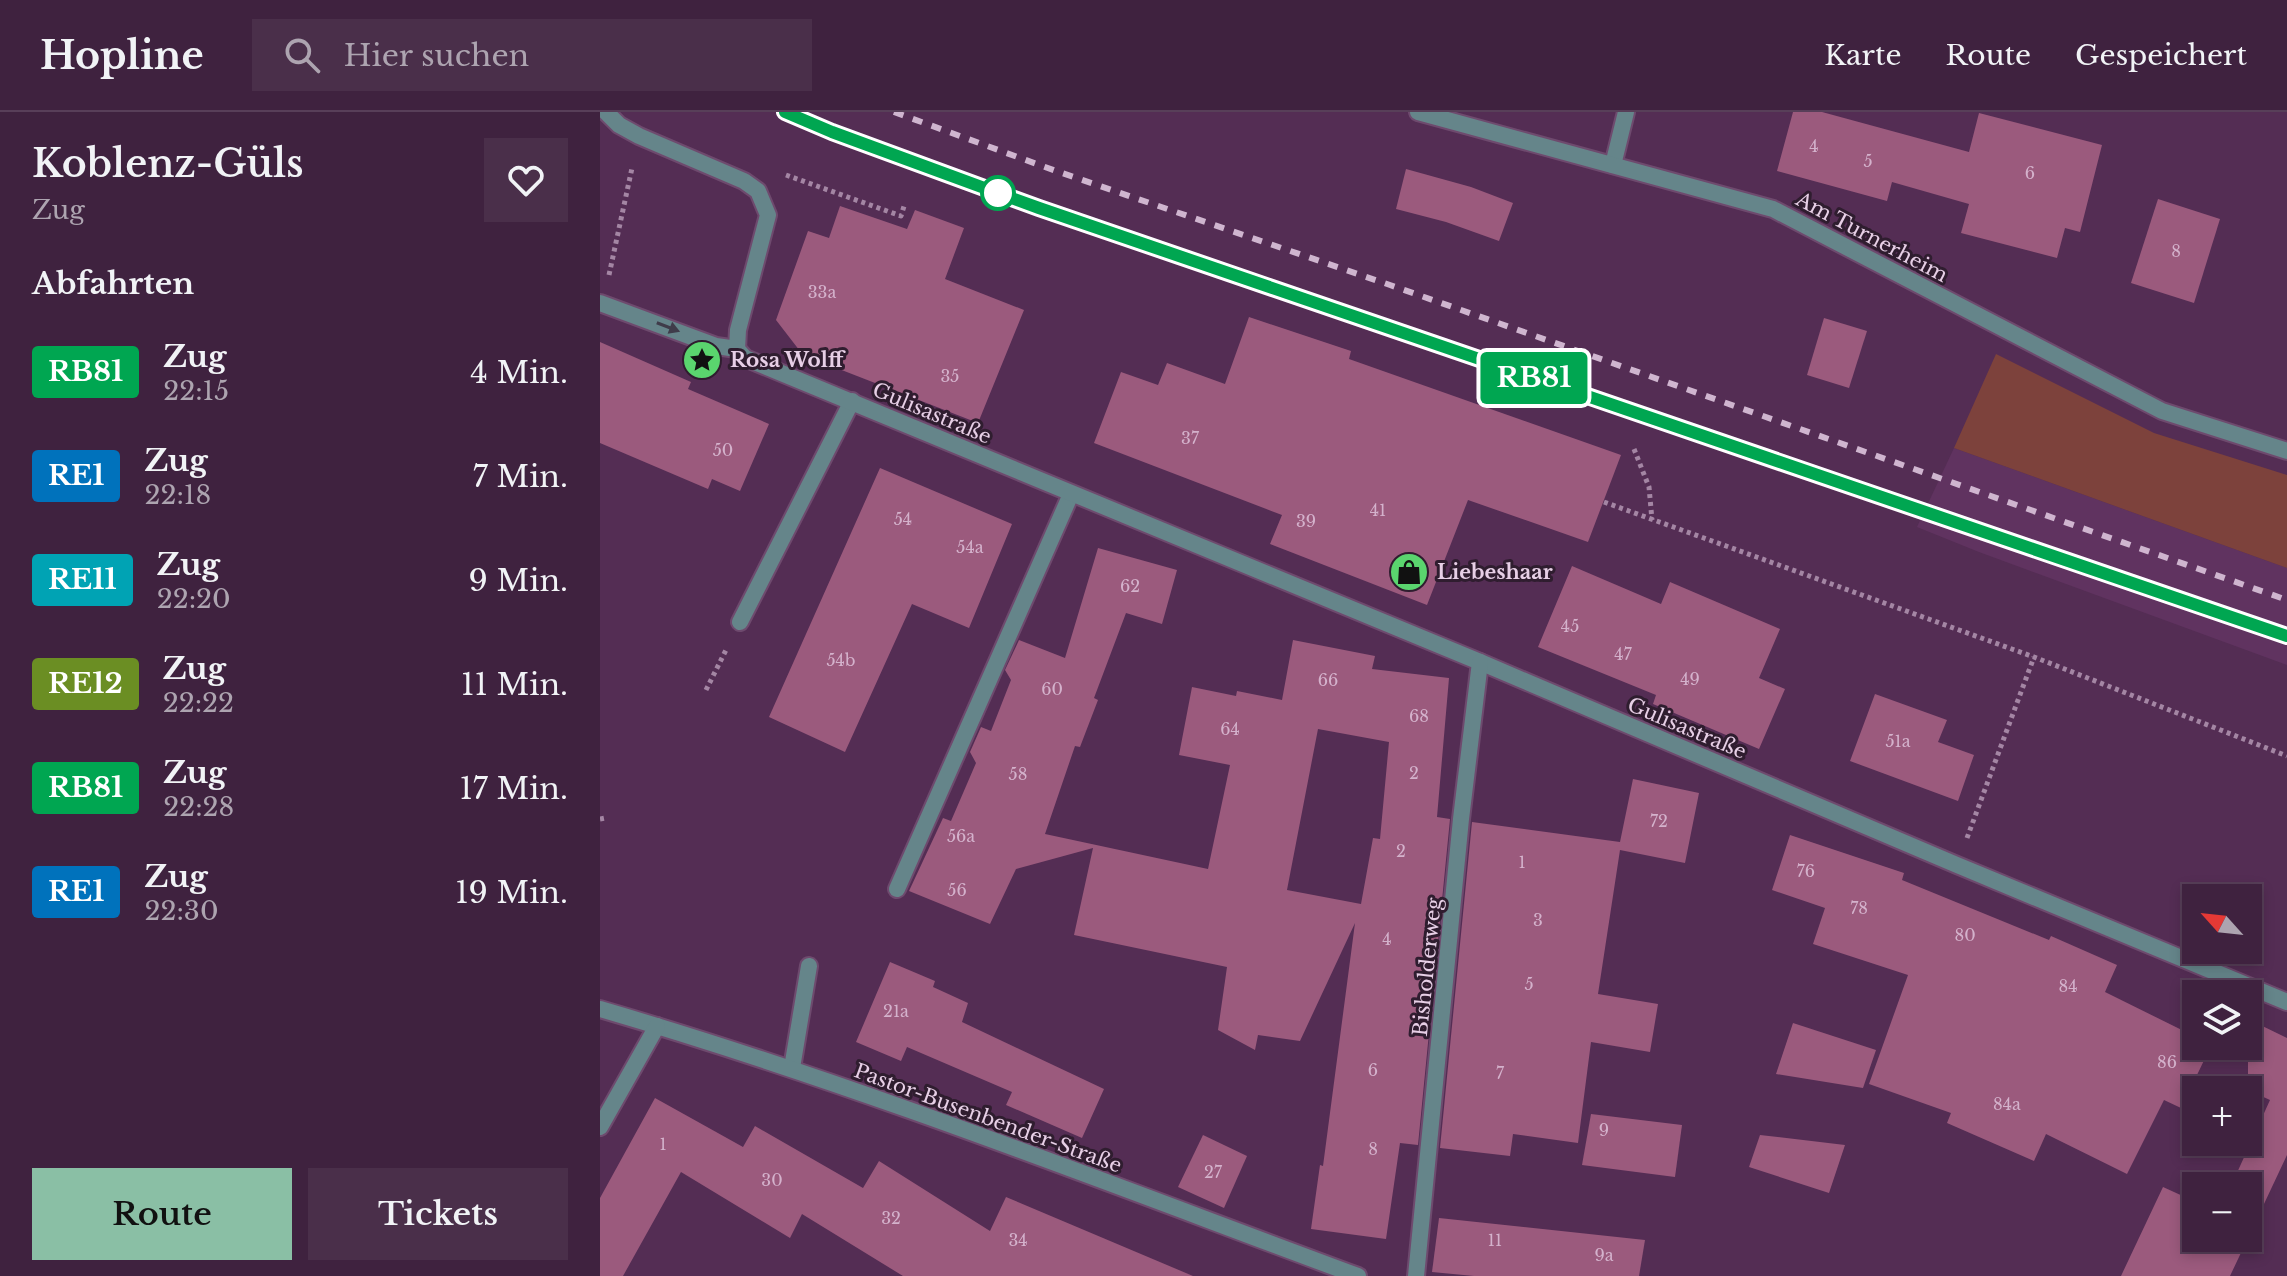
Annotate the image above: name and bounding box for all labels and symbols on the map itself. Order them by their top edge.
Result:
house number: 4 [1809,136,1819,156]
house number: 5 [1863,151,1873,171]
house number: 6 [2025,163,2035,183]
unlabelled marker [981,176,1015,210]
street label: Am Turnerheim [1791,186,1952,287]
house number: 8 [2171,241,2181,261]
house number: 33a [808,282,836,302]
one-way arrow [656,321,680,334]
place icon: Rosa Wolff [681,339,723,381]
place label: Rosa Wolff [730,348,846,372]
line badge: RB81 [1478,352,1590,404]
house number: 35 [941,366,959,386]
street label: Gulisastraße [869,377,995,449]
house number: 37 [1181,428,1200,448]
house number: 50 [713,440,733,460]
house number: 41 [1370,500,1386,520]
house number: 54 [894,509,912,529]
house number: 39 [1296,511,1316,531]
house number: 54a [956,537,984,557]
shop icon: Liebeshaar [1388,551,1430,593]
place label: Liebeshaar [1437,560,1553,584]
house number: 62 [1120,576,1140,596]
house number: 45 [1561,616,1579,636]
house number: 47 [1614,644,1633,664]
house number: 54b [827,650,855,670]
house number: 49 [1680,669,1700,689]
house number: 66 [1318,670,1338,690]
house number: 60 [1041,679,1063,699]
street label: Gulisastraße [1624,692,1750,764]
house number: 68 [1409,706,1429,726]
house number: 64 [1220,719,1240,739]
house number: 51a [1885,731,1911,751]
house number: 2 [1409,763,1419,783]
house number: 58 [1009,764,1027,784]
house number: 72 [1650,811,1668,831]
house number: 56a [947,826,975,846]
house number: 2 [1396,841,1406,861]
house number: 1 [1518,852,1526,872]
house number: 76 [1797,861,1815,881]
house number: 56 [947,880,967,900]
north arrow [2182,884,2262,964]
street label: Bisholderweg [1408,896,1446,1037]
house number: 78 [1850,898,1868,918]
house number: 3 [1533,910,1543,930]
house number: 80 [1954,925,1976,945]
house number: 4 [1382,929,1392,949]
house number: 5 [1524,974,1534,994]
house number: 84 [2058,976,2078,996]
house number: 21a [883,1001,909,1021]
house number: 86 [2157,1052,2177,1072]
street label: Pastor-Busenbender-Straße [851,1058,1125,1178]
house number: 6 [1368,1060,1378,1080]
house number: 7 [1496,1063,1505,1083]
house number: 84a [1993,1094,2021,1114]
house number: 9 [1599,1120,1609,1140]
house number: 1 [659,1134,667,1154]
house number: 8 [1368,1139,1378,1159]
house number: 27 [1204,1162,1223,1182]
house number: 30 [761,1170,783,1190]
house number: 32 [881,1208,901,1228]
house number: 34 [1008,1230,1028,1250]
house number: 11 [1488,1230,1502,1250]
house number: 9a [1594,1245,1614,1265]

